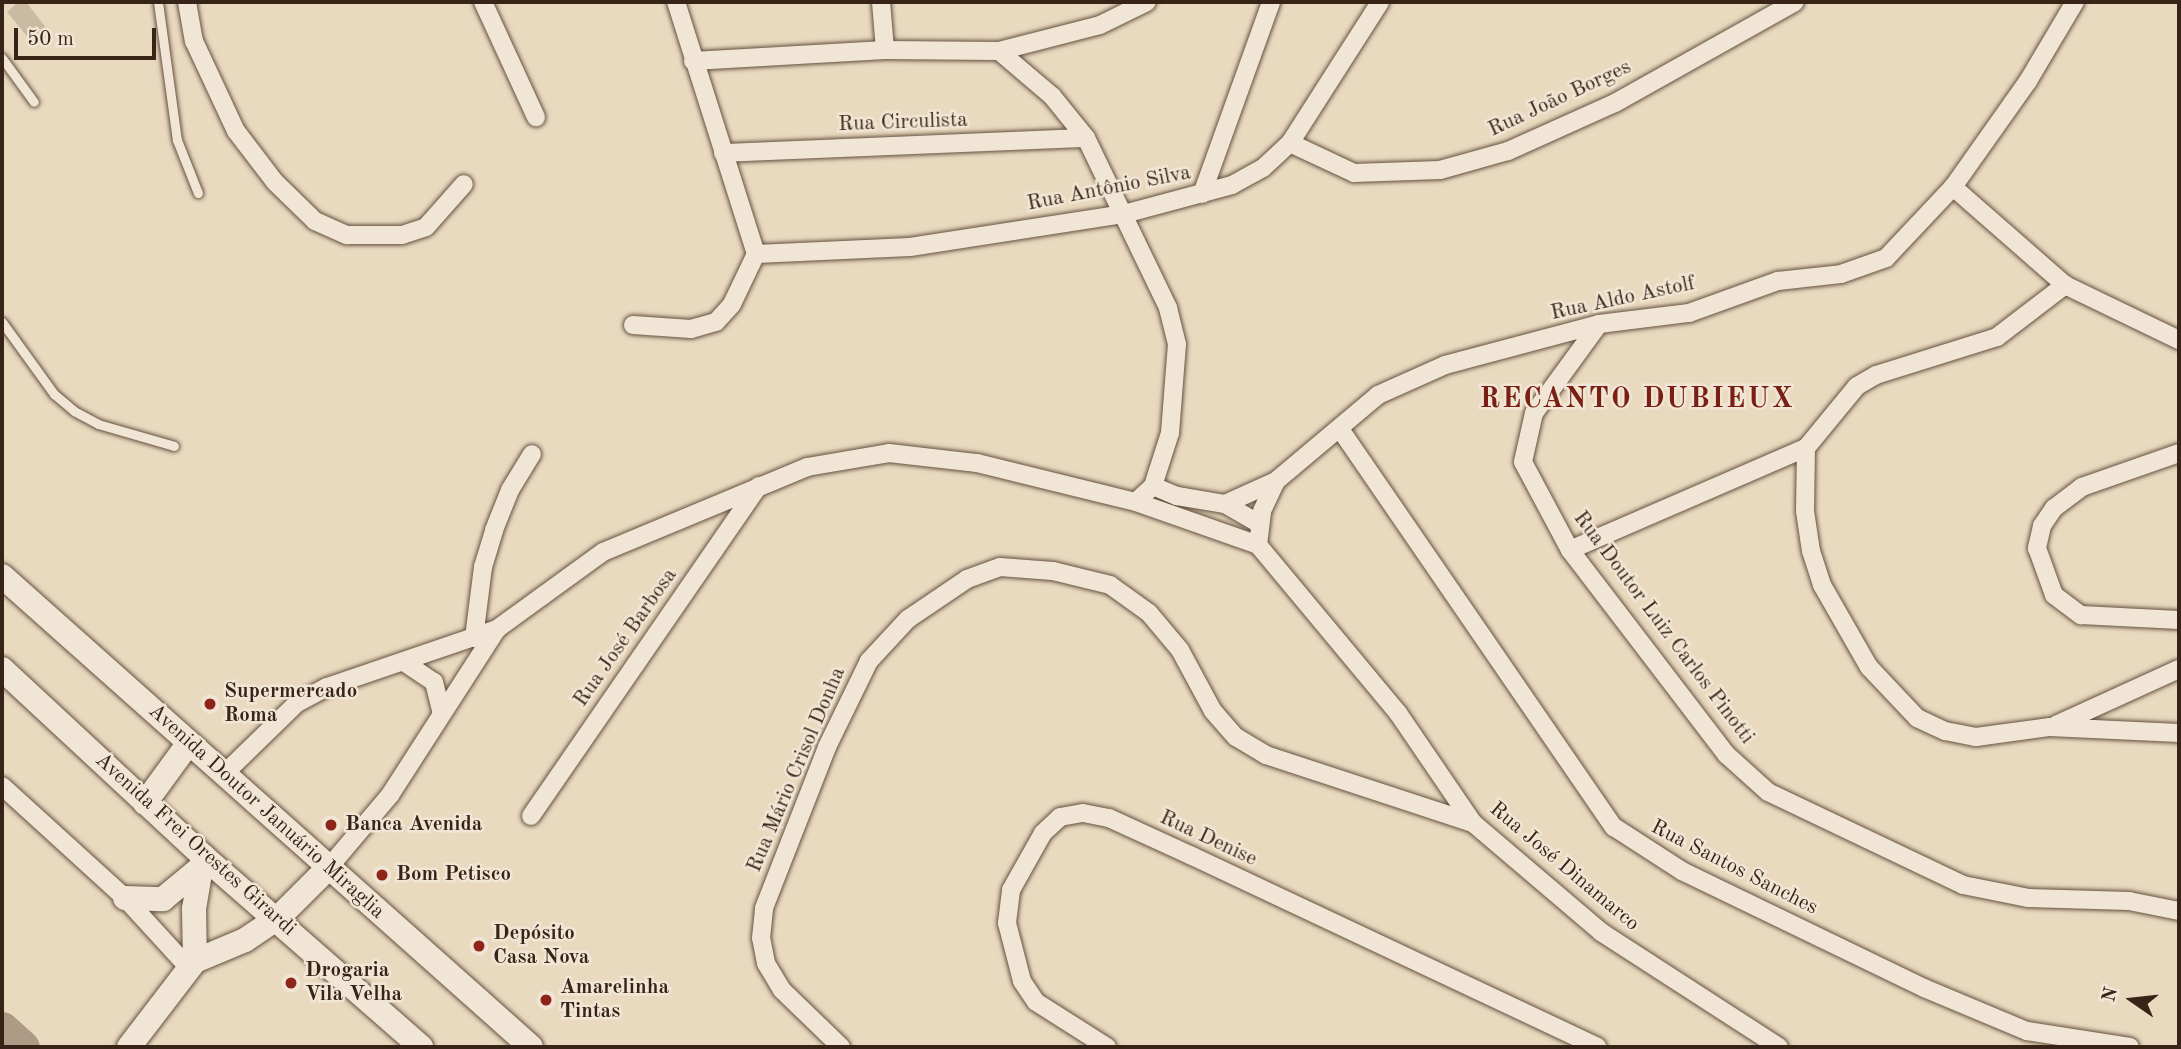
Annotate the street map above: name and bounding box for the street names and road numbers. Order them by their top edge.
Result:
street label: Rua João Borges [1485,55,1635,143]
street label: Rua Circulista [838,108,968,138]
street label: Rua Antônio Silva [1025,161,1193,217]
street label: Rua Aldo Astolf [1548,271,1698,327]
street label: Rua Doutor Luiz Carlos Pinotti [1567,507,1759,749]
street label: Rua José Barbosa [569,564,683,712]
street label: Rua Mário Crisol Donha [742,664,852,876]
street label: Avenida Doutor Januário Miraglia [143,699,389,925]
street label: Avenida Frei Orestes Girardi [89,748,301,942]
street label: Rua José Dinamarco [1484,797,1644,937]
street label: Rua Denise [1155,806,1261,872]
street label: Rua Santos Sanches [1646,815,1822,921]

